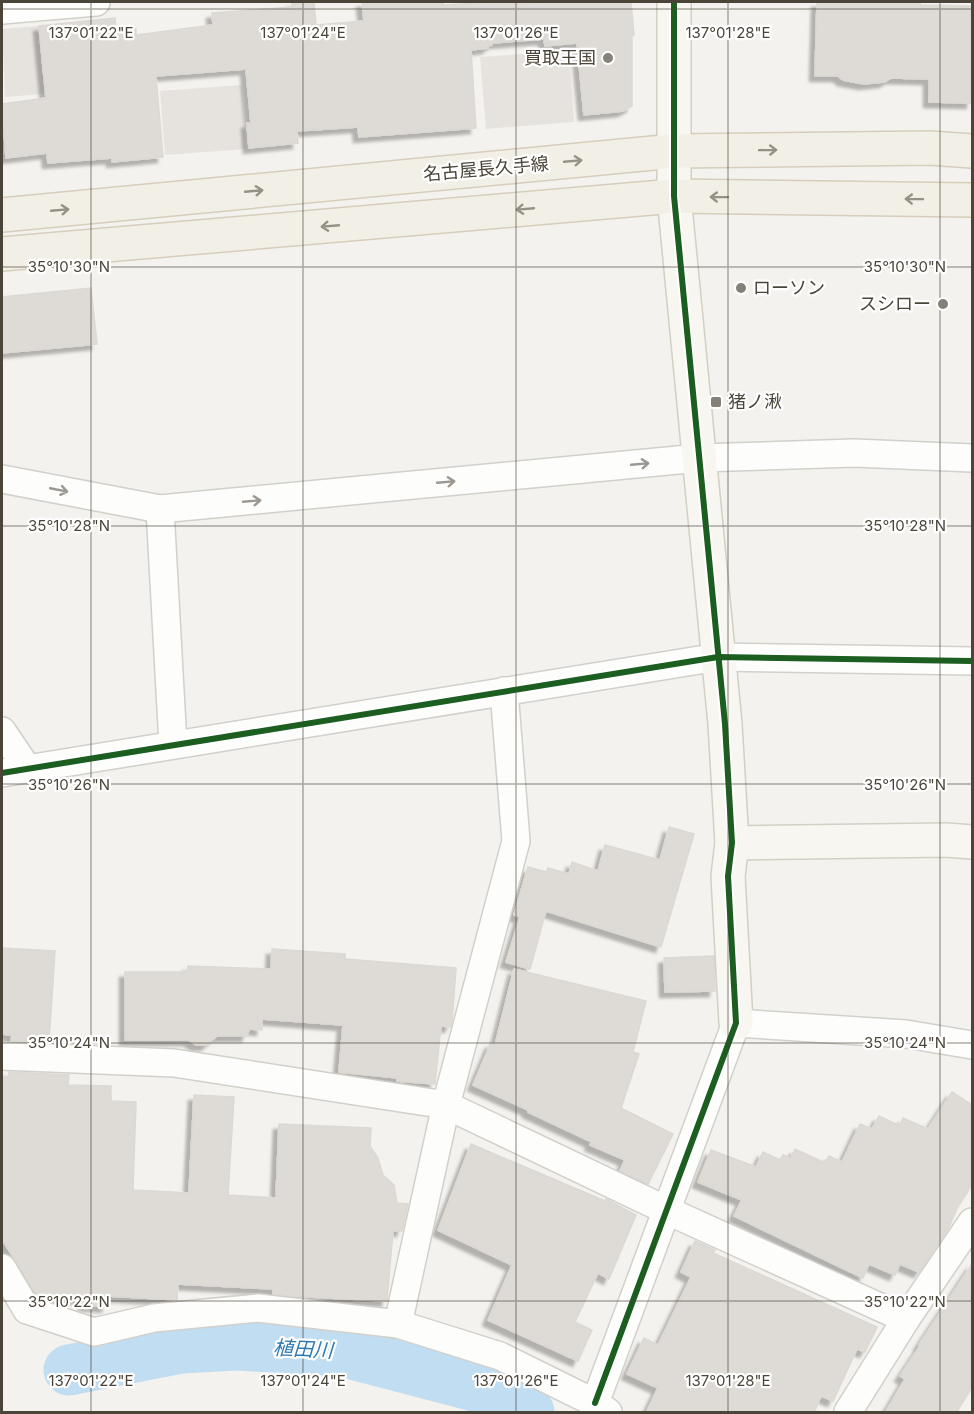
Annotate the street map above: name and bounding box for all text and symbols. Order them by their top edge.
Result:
text: 137°01'22"E [48,23,134,42]
text: 137°01'24"E [260,23,346,42]
text: 137°01'26"E [473,23,559,42]
text: 137°01'28"E [685,23,771,42]
place label: 買取王国 [524,47,596,68]
marker: 買取王国 [601,51,615,65]
one-way arrow [757,144,777,156]
street label: 名古屋長久手線 [422,153,550,184]
one-way arrow [563,155,583,166]
one-way arrow [243,185,263,196]
one-way arrow [710,191,730,203]
one-way arrow [905,193,925,205]
one-way arrow [49,204,69,215]
one-way arrow [515,204,535,215]
one-way arrow [321,221,341,232]
text: 35°10'30"N [28,257,110,276]
text: 35°10'30"N [864,257,946,276]
place label: ローソン [753,277,825,298]
marker: ローソン [734,281,748,295]
place label: スシロー [859,293,931,314]
marker: スシロー [936,297,950,311]
place label: 猪ノ湫 [728,391,782,412]
marker: 猪ノ湫 [709,395,723,409]
one-way arrow [629,458,649,469]
one-way arrow [435,476,455,487]
one-way arrow [49,485,68,496]
one-way arrow [241,495,261,506]
text: 35°10'28"N [28,516,110,535]
text: 35°10'28"N [864,516,946,535]
text: 35°10'26"N [28,775,110,794]
text: 35°10'26"N [864,775,946,794]
text: 35°10'24"N [28,1033,110,1052]
text: 35°10'24"N [864,1033,946,1052]
text: 35°10'22"N [28,1292,110,1311]
text: 35°10'22"N [864,1292,946,1311]
water label: 植田川 [272,1335,336,1363]
text: 137°01'22"E [48,1371,134,1390]
text: 137°01'24"E [260,1371,346,1390]
text: 137°01'26"E [473,1371,559,1390]
text: 137°01'28"E [685,1371,771,1390]

